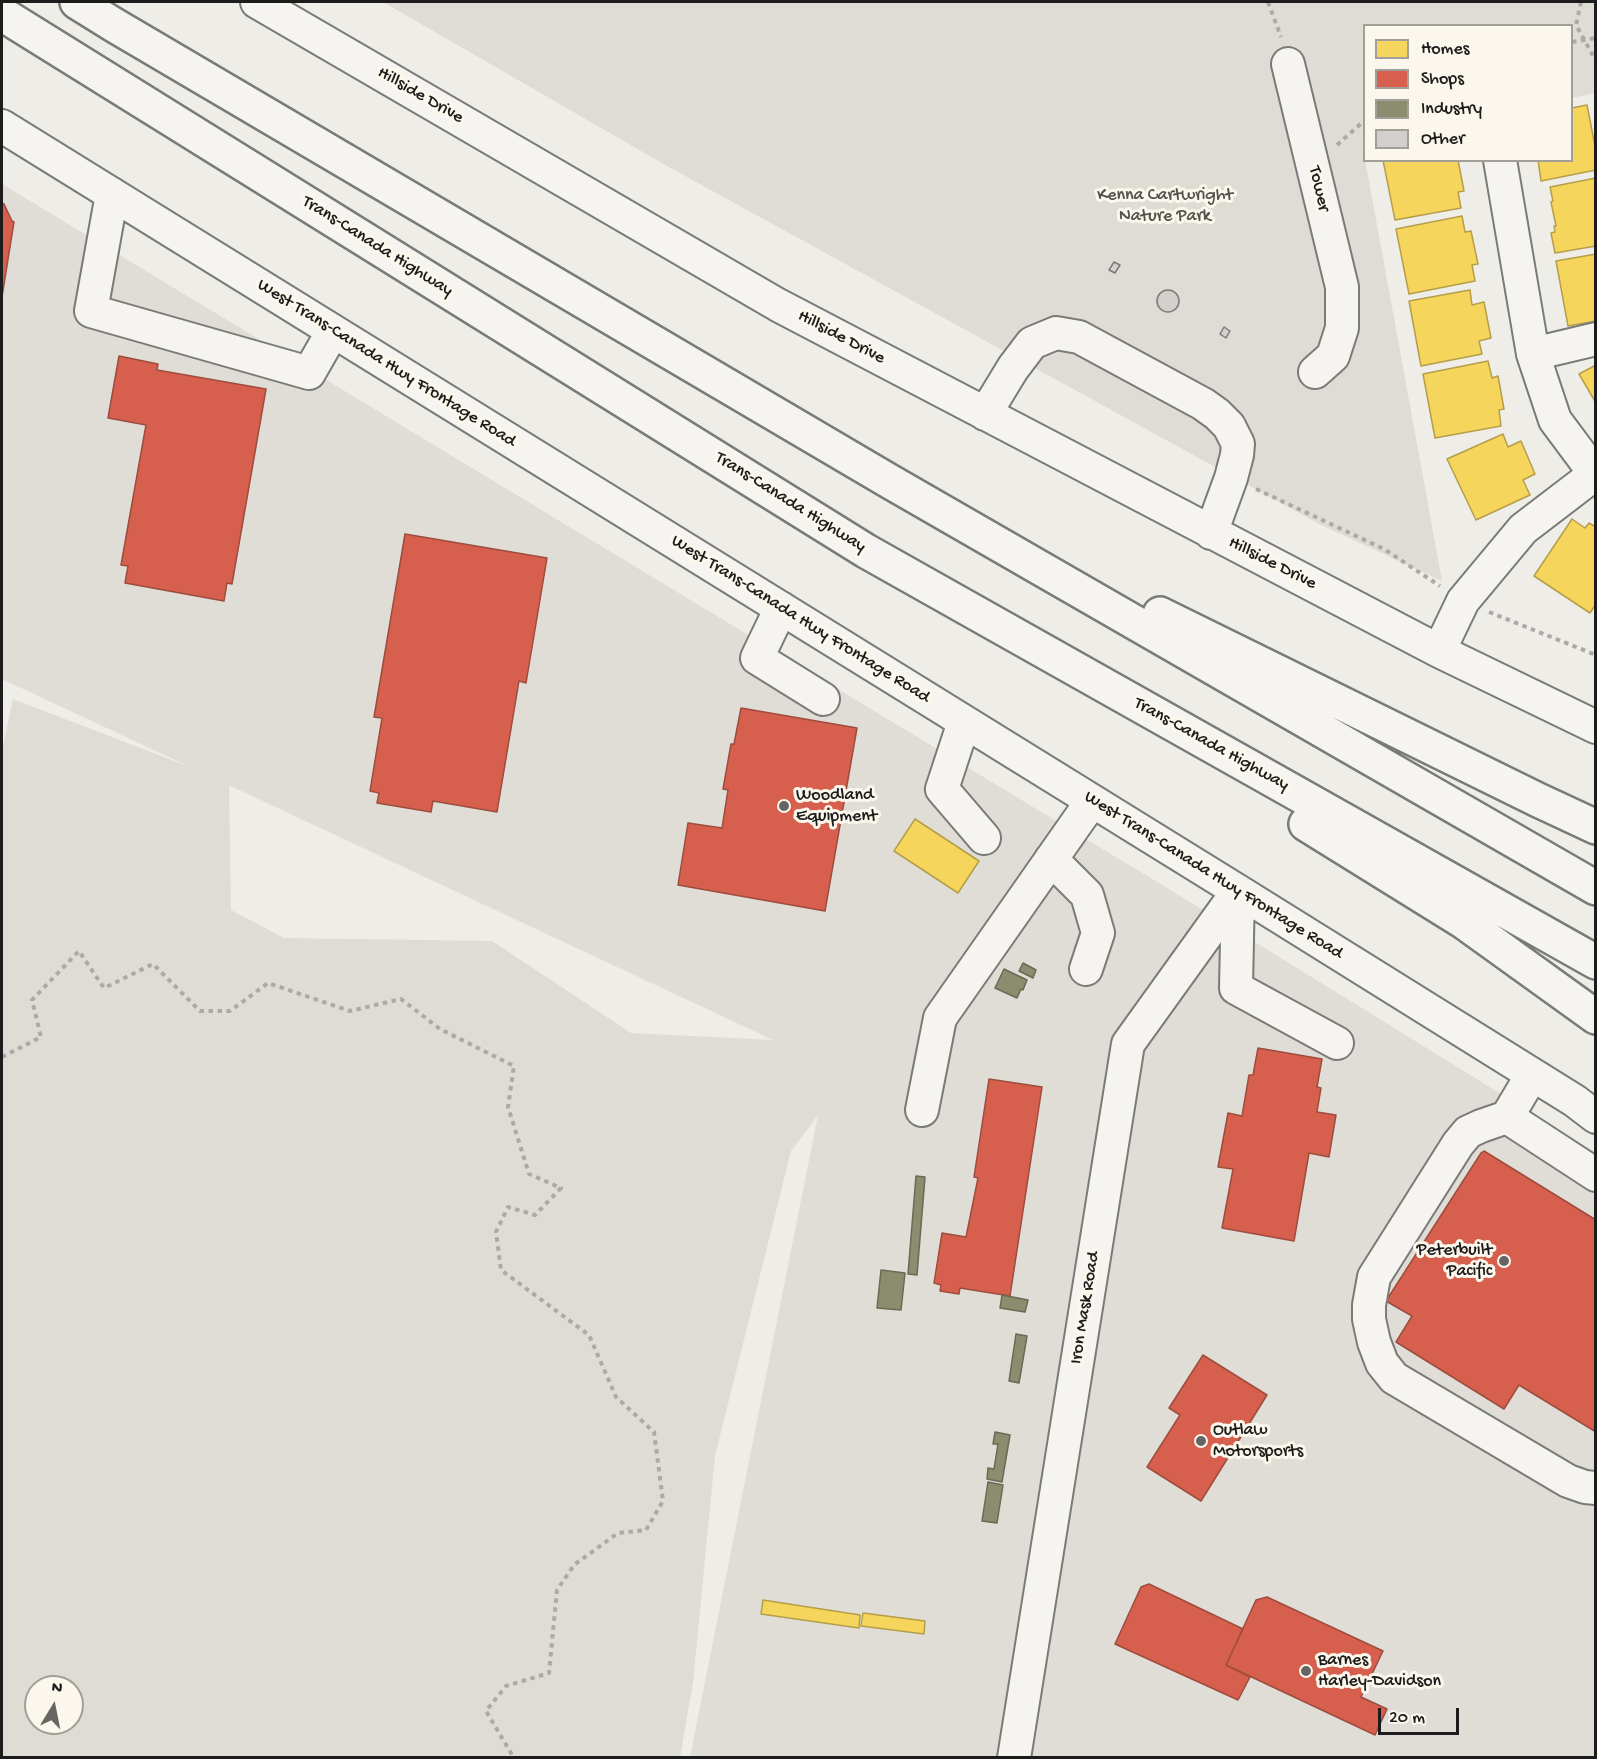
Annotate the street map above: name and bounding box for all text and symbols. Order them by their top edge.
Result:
legend [1363,24,1573,162]
text: Homes [1421,39,1469,60]
street label: Hillside Drive [373,63,467,129]
text: Shops [1421,69,1464,90]
text: Industry [1421,99,1482,120]
text: Other [1421,129,1465,150]
street label: Tower [1302,164,1334,214]
park label: Kenna Cartwright Nature Park [1097,185,1233,228]
street label: Trans-Canada Highway [297,192,457,302]
street label: West Trans-Canada Hwy Frontage Road [253,275,519,453]
street label: Hillside Drive [794,306,888,370]
street label: Trans-Canada Highway [710,448,870,558]
street label: West Trans-Canada Hwy Frontage Road [667,531,933,709]
street label: Hillside Drive [1224,533,1320,595]
street label: Trans-Canada Highway [1130,693,1292,797]
place label: Woodland Equipment [796,785,877,828]
street label: West Trans-Canada Hwy Frontage Road [1080,787,1346,965]
marker: Woodland Equipment [777,799,791,813]
place label: Peterbuilt Pacific [1417,1240,1492,1282]
street label: Iron Mask Road [1066,1250,1106,1366]
marker: Peterbuilt Pacific [1497,1254,1511,1268]
place label: Outlaw Motorsports [1213,1420,1303,1462]
marker: Outlaw Motorsports [1194,1434,1208,1448]
place label: Barnes Harley-Davidson [1318,1650,1441,1692]
marker: Barnes Harley-Davidson [1299,1664,1313,1678]
north arrow [24,1675,84,1735]
text: N [50,1678,64,1699]
scale bar [1381,1696,1462,1734]
text: 20 m [1389,1708,1425,1729]

